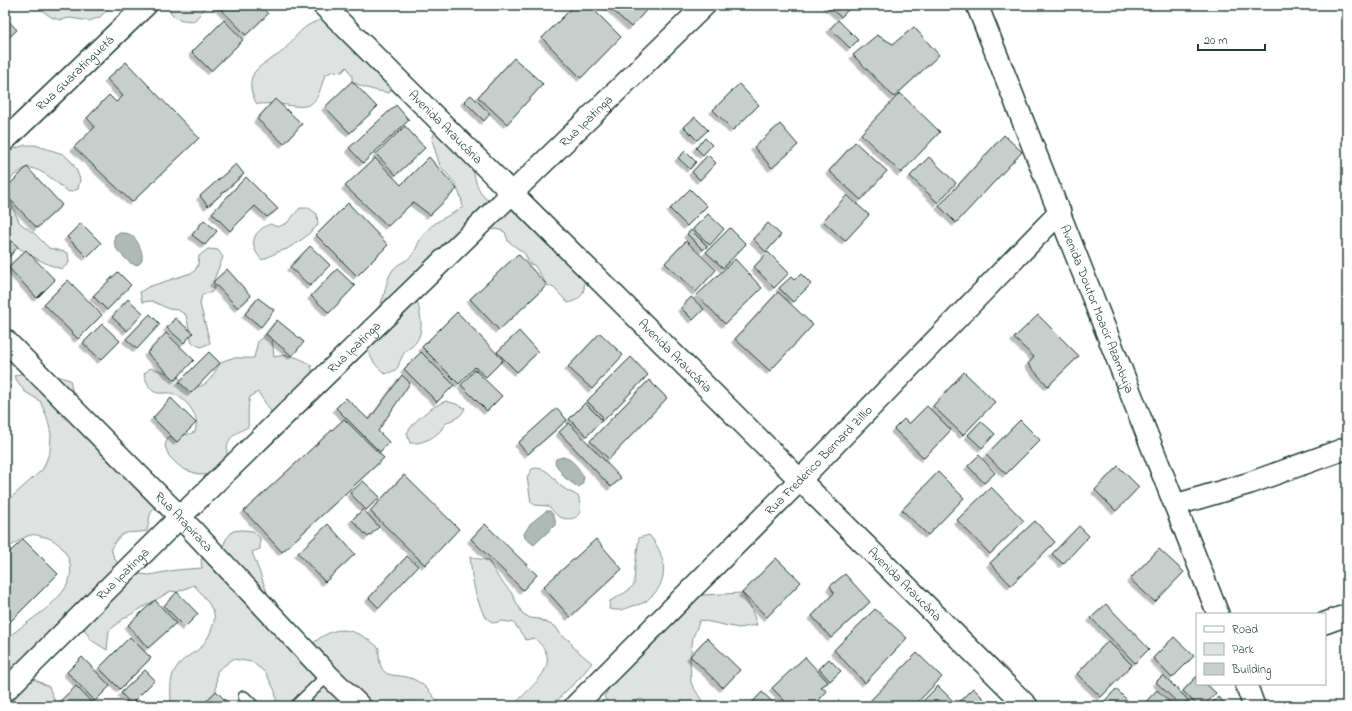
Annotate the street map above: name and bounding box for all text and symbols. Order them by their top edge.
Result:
scale bar [1198,26,1265,52]
street label: Rua Guaratinguetá [32,31,119,115]
text: 20 m [1204,32,1227,50]
street label: Avenida Araucária [404,86,487,168]
street label: Rua Ipatinga [555,90,617,152]
street label: Avenida Doutor Moacir Azambuja [1055,222,1139,396]
street label: Avenida Araucária [634,314,717,397]
street label: Rua Ipatinga [323,317,385,378]
street label: Rua Frederico Bernard Zillio [760,401,877,520]
street label: Rua Arapiraca [150,487,218,556]
street label: Rua Ipatinga [92,543,154,605]
street label: Avenida Araucária [863,543,946,626]
legend [1196,613,1326,685]
text: Road [1232,621,1258,639]
text: Park [1232,641,1254,659]
text: Building [1231,661,1271,680]

